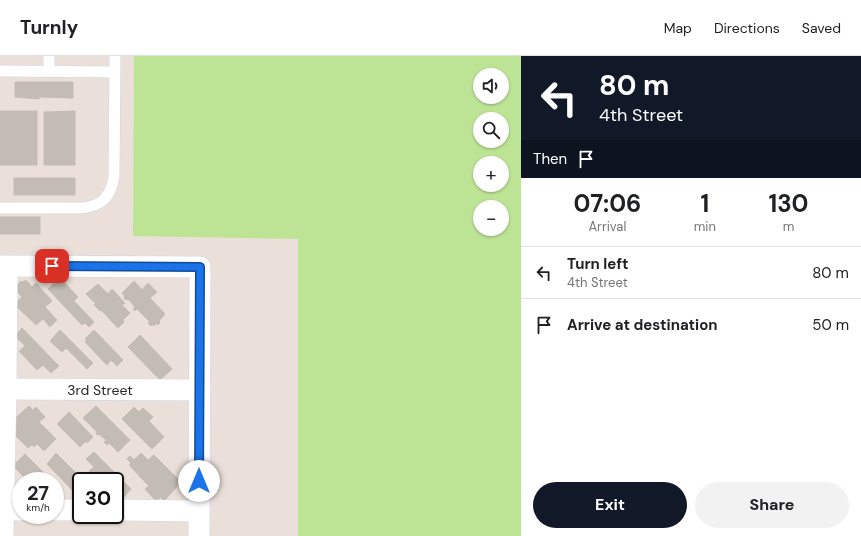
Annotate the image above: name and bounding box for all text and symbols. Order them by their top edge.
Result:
text: Turnly [20,15,78,40]
text: Map [664,19,692,37]
text: Directions [714,19,780,37]
text: Saved [802,19,841,37]
text: 80 m [599,67,669,104]
map controls [473,68,509,236]
button: sound [473,68,509,104]
icon: left [533,72,585,124]
text: 4th Street [599,103,683,127]
button: search [473,112,509,148]
icon: arrive [575,148,597,170]
text: Then [533,149,567,169]
button: + [473,156,509,192]
text: 07:06 [573,188,641,219]
text: 1 [700,188,709,219]
text: 130 [768,188,809,219]
button: − [473,200,509,236]
text: Arrival [588,218,626,235]
text: min [694,218,716,235]
text: m [783,218,794,235]
pin [35,249,69,283]
text: Turn left [567,254,628,274]
icon: arrive [41,255,63,277]
icon: left [533,262,555,284]
text: 80 m [812,263,849,283]
text: 4th Street [567,274,628,291]
icon: arrive [533,314,555,336]
text: Arrive at destination [567,315,718,335]
text: 50 m [812,315,849,335]
street label: 3rd Street [67,381,133,399]
position arrow [178,460,220,502]
speed limit sign: 30 [72,472,124,524]
text: 27 [27,480,49,506]
button: Exit [533,482,687,528]
button: Share [695,482,849,528]
text: km/h [26,501,50,514]

